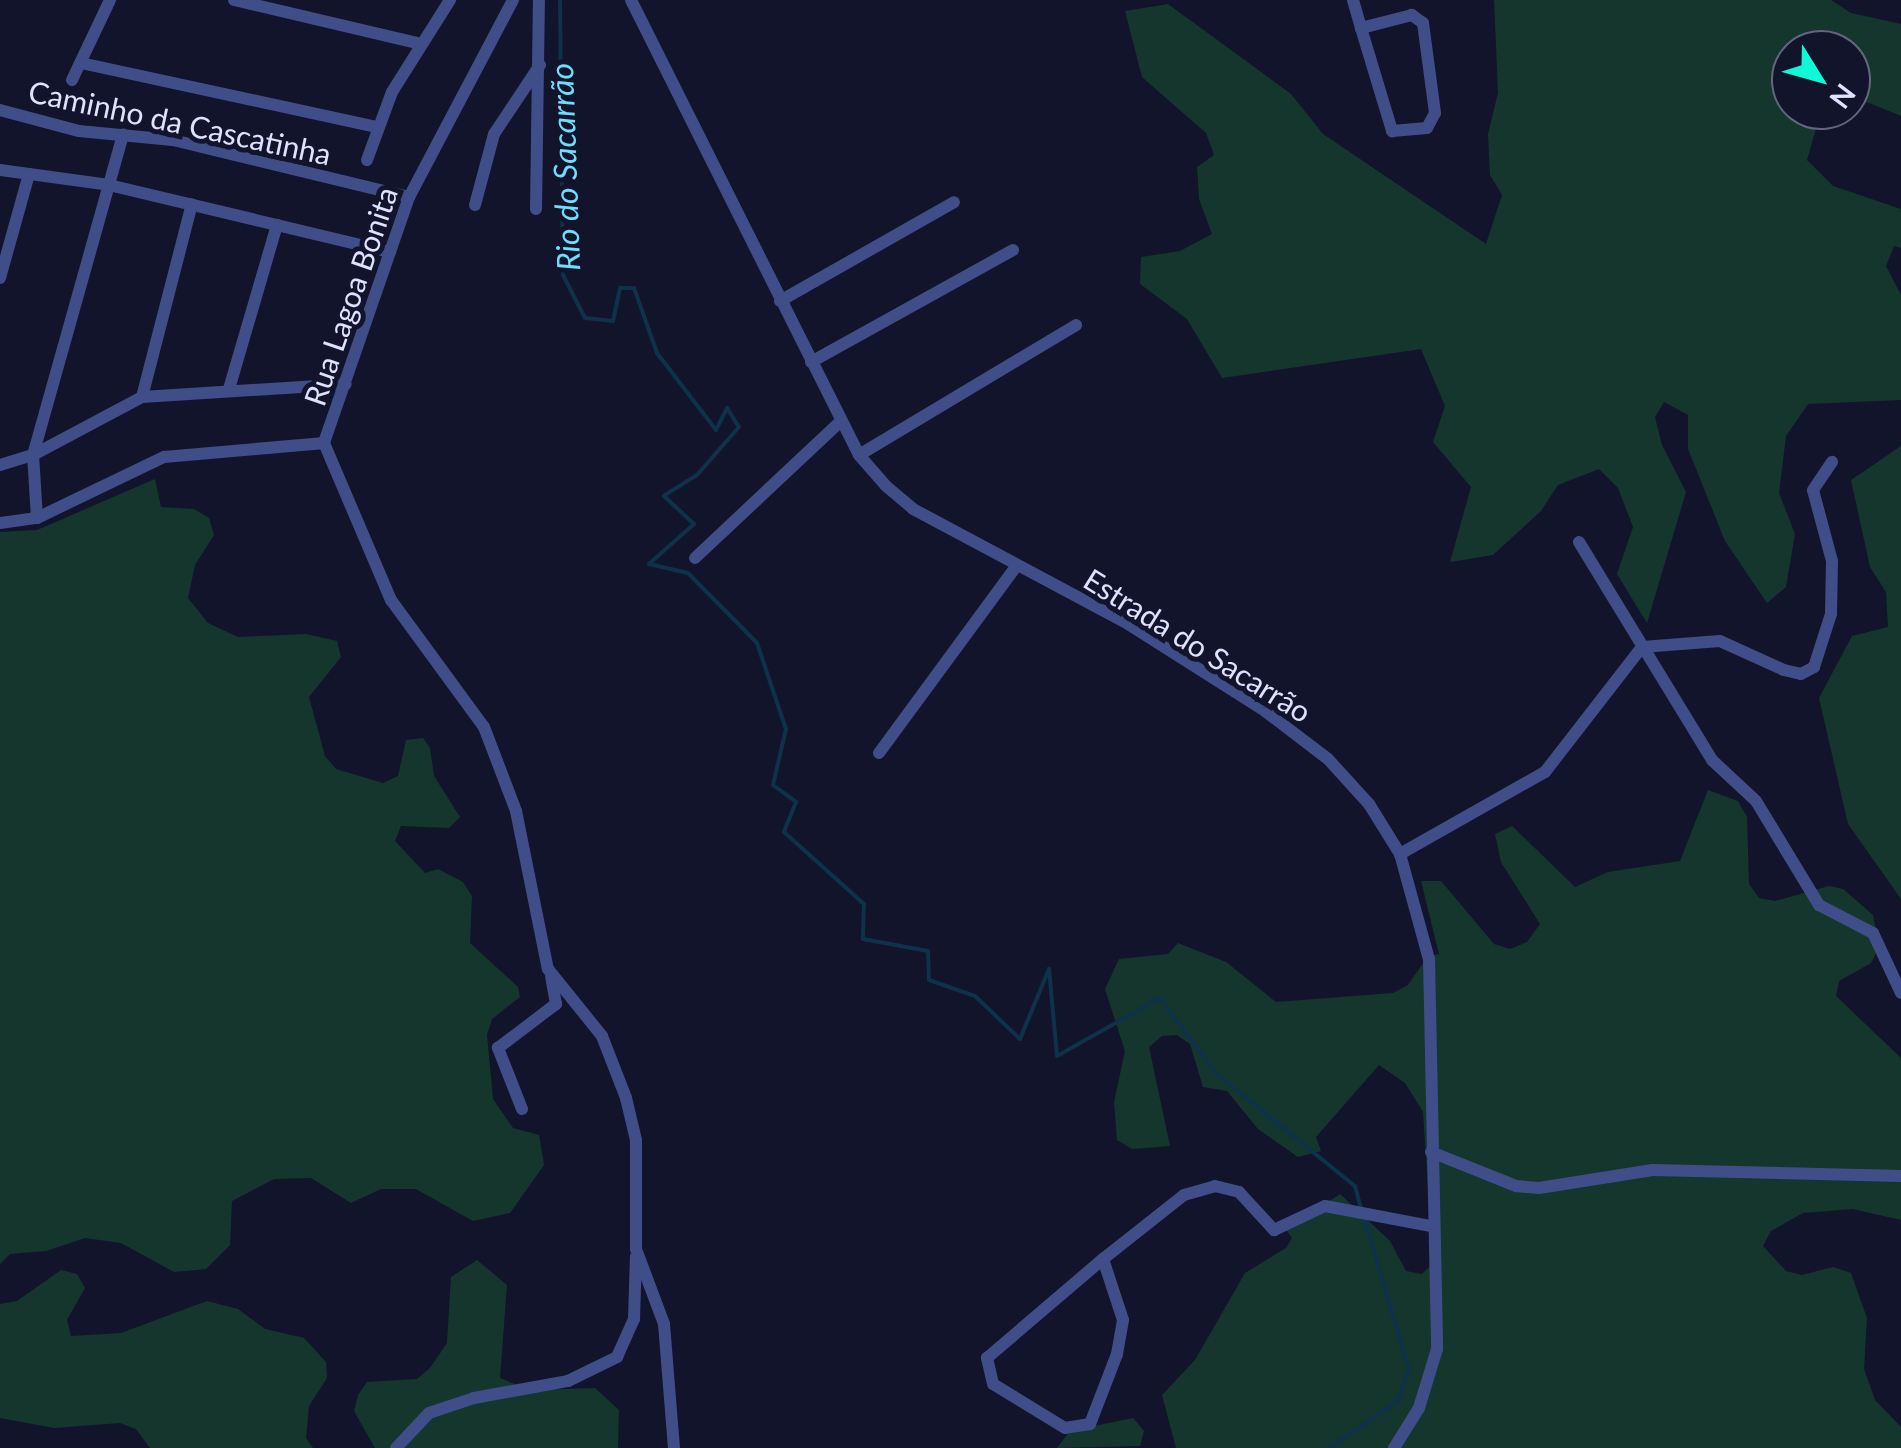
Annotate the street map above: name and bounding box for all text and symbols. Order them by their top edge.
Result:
north arrow [1771,30,1871,130]
water label: Rio do Sacarrão [542,62,588,272]
street label: Caminho da Cascatinha [26,72,334,172]
text: N [1823,78,1863,116]
street label: Rua Lagoa Bonita [296,182,404,410]
street label: Estrada do Sacarrão [1078,561,1318,729]

